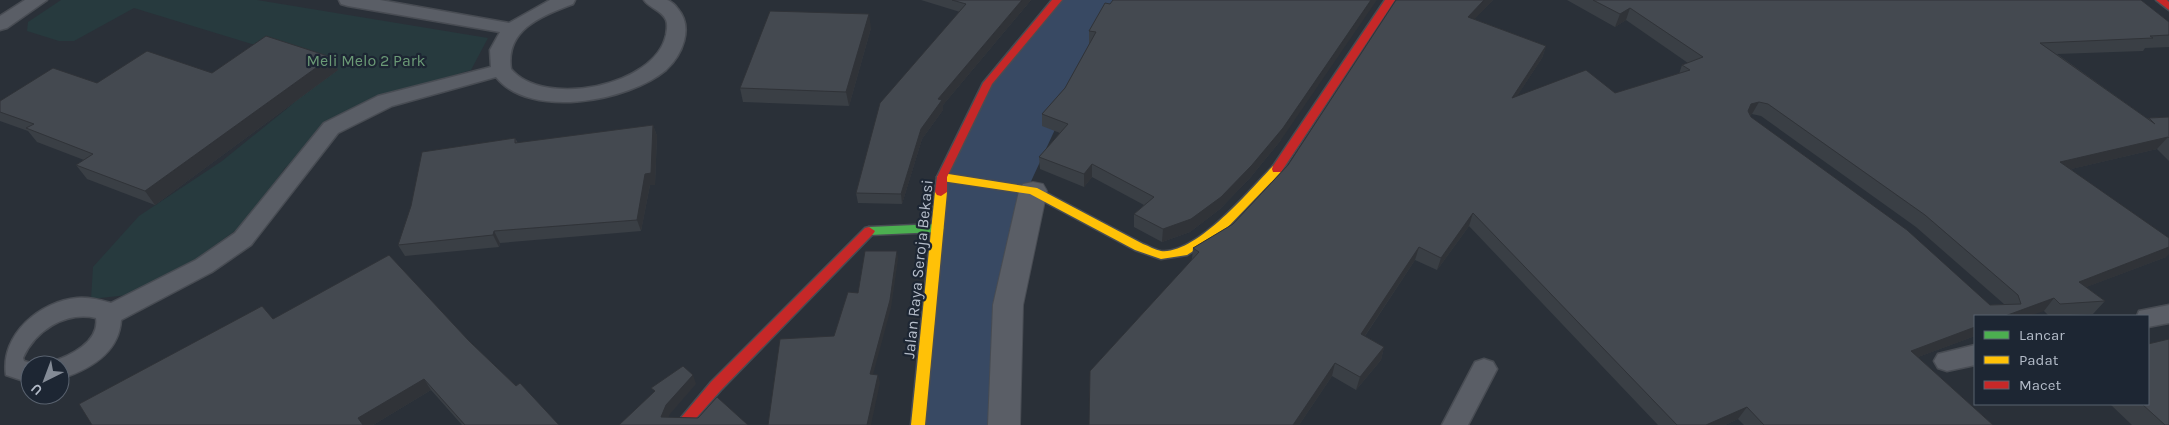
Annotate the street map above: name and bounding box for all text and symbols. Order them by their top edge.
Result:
park label: Meli Melo 2 Park [306,51,426,70]
street label: Jalan Raya Seroja Bekasi [899,179,937,359]
legend [1974,315,2149,405]
text: Lancar [2019,326,2065,344]
text: Padat [2019,351,2059,369]
north arrow [20,355,70,405]
text: Macet [2019,376,2061,394]
text: U [27,380,46,399]

